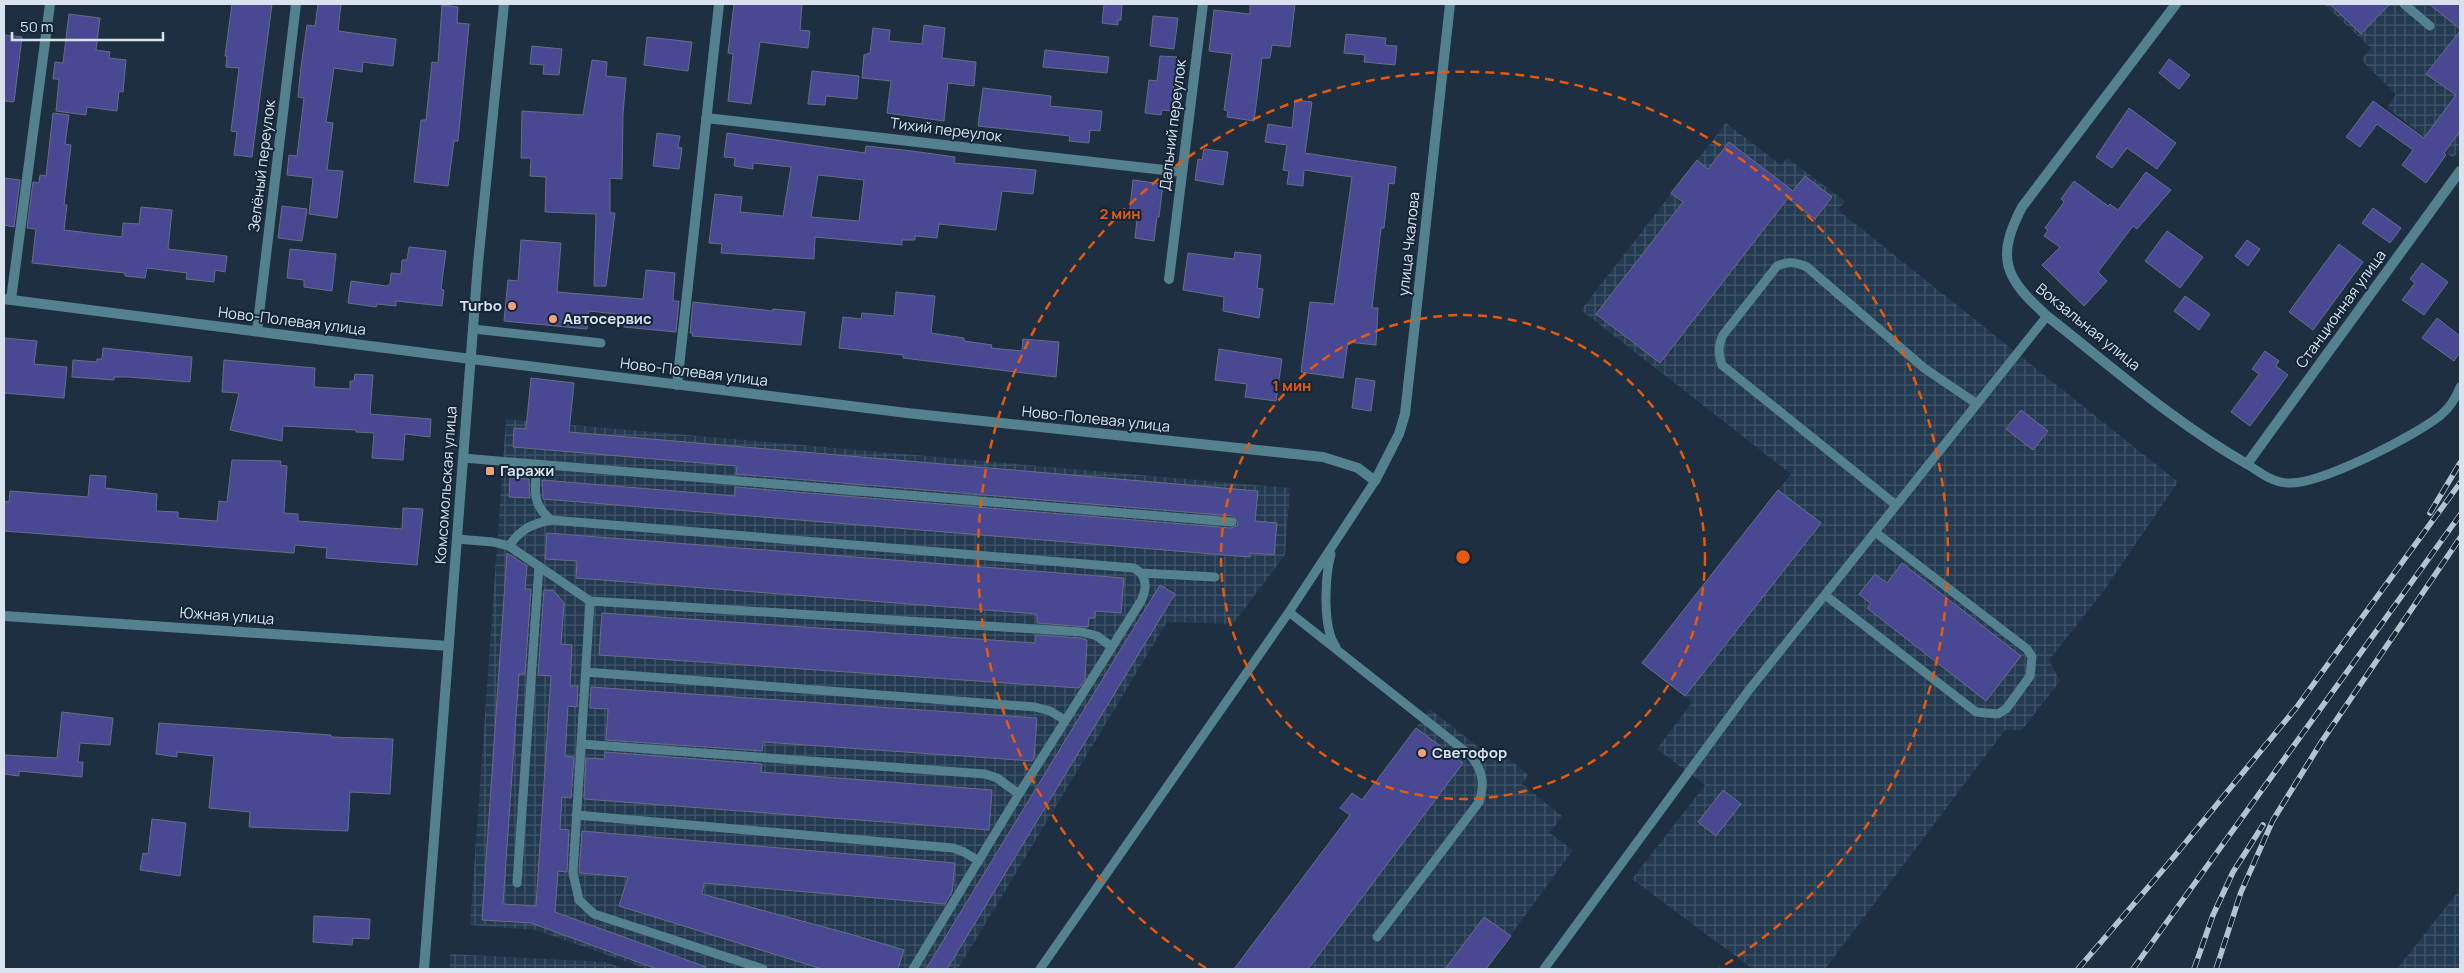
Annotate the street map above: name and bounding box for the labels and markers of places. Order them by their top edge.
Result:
place label: Turbo [460,295,502,316]
marker: Turbo [506,300,518,312]
place label: Автосервис [563,308,652,329]
marker: Автосервис [547,313,559,325]
place label: Гаражи [500,460,554,481]
marker: Гаражи [484,465,496,477]
centre of rings [1454,548,1472,566]
place label: Светофор [1432,742,1507,763]
marker: Светофор [1416,747,1428,759]

